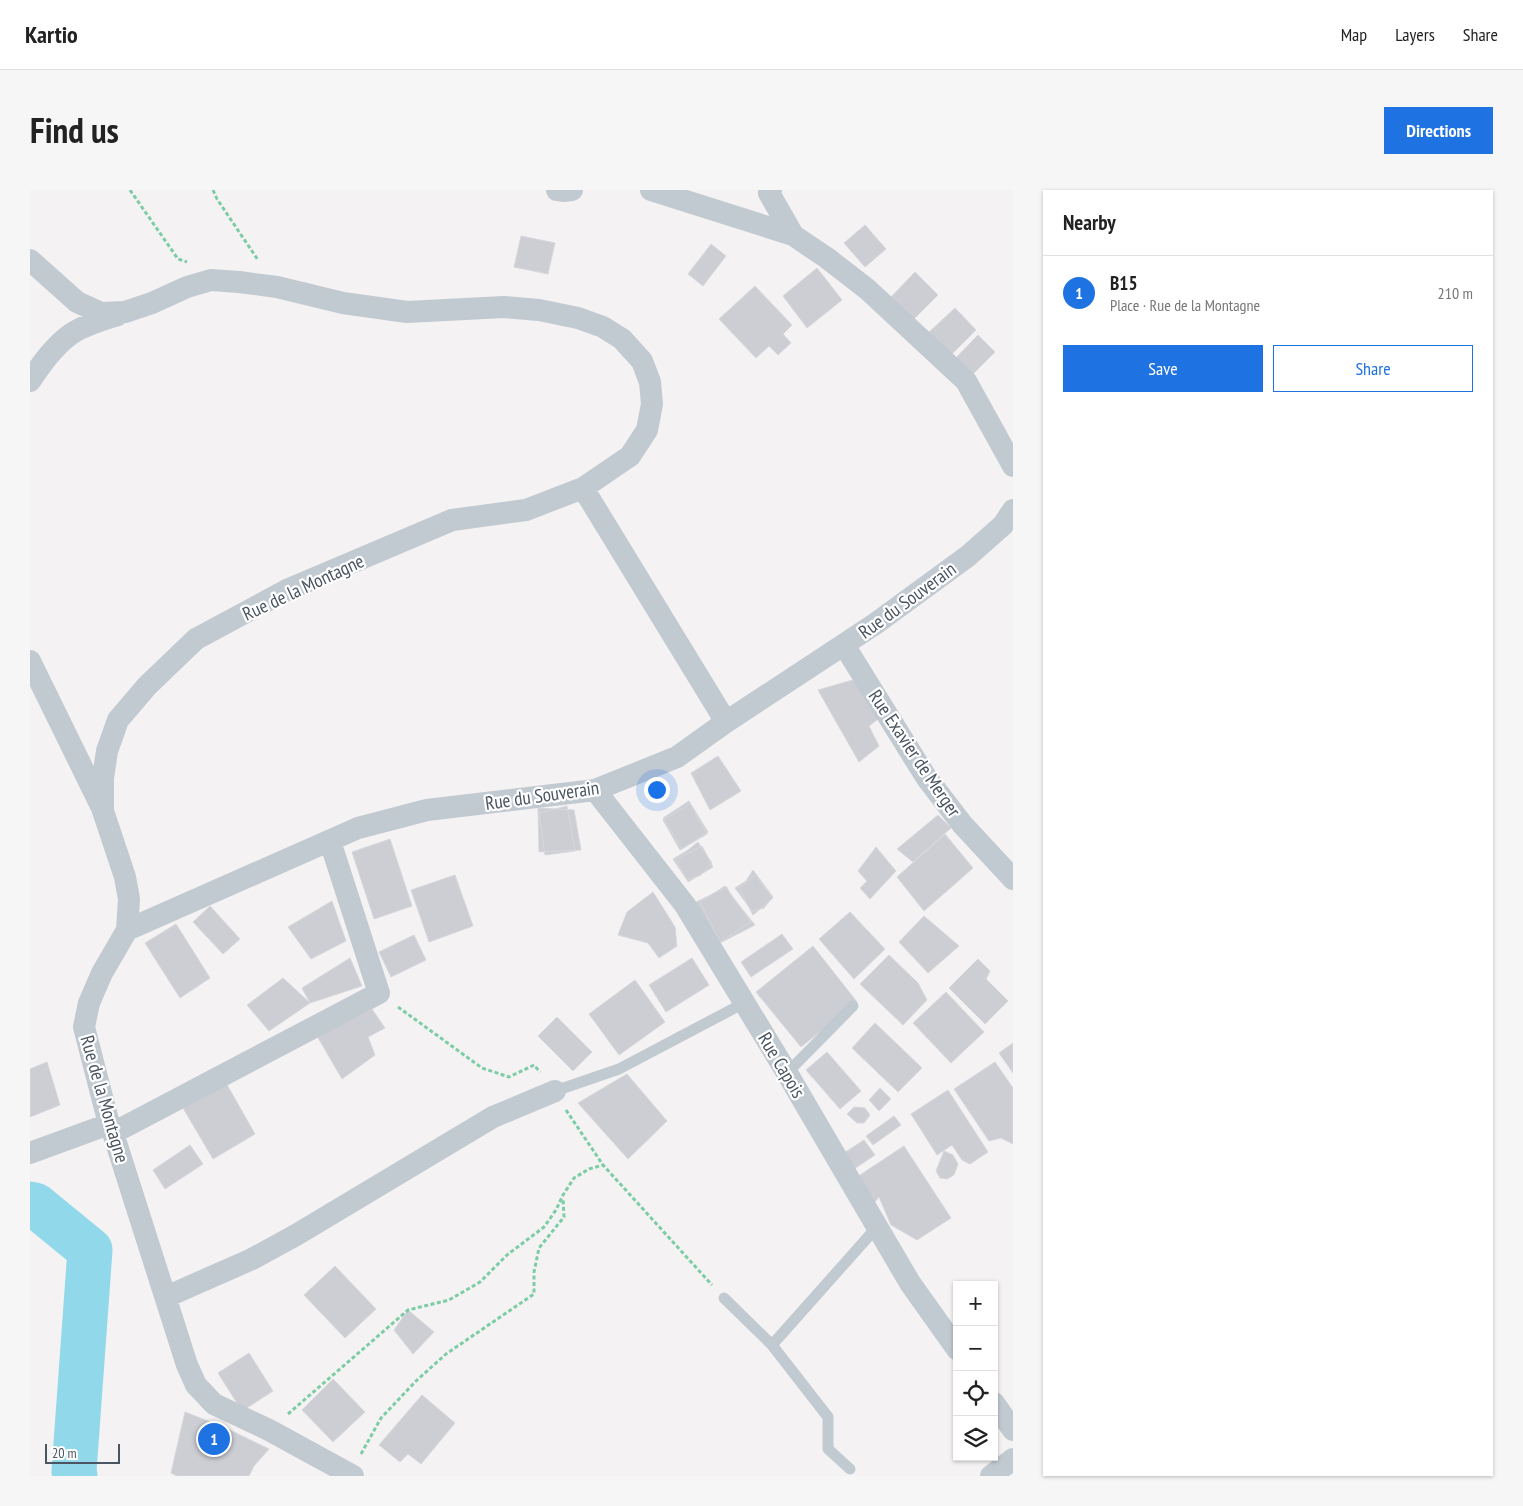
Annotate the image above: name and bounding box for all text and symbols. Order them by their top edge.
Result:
text: Kartio [25,19,78,50]
text: Map [1341,23,1367,46]
text: Layers [1395,23,1435,46]
text: Share [1463,23,1498,46]
text: Find us [30,107,119,153]
button: Directions [1384,107,1493,154]
text: Nearby [1063,209,1116,236]
text: B15 [1110,271,1137,295]
text: 1 [1075,283,1083,303]
text: 210 m [1438,283,1473,303]
text: Place · Rue de la Montagne [1110,295,1260,315]
button: Save [1063,345,1263,392]
button: Share [1273,345,1473,392]
street label: Rue de la Montagne [238,548,368,626]
street label: Rue du Souverain [853,557,961,643]
street label: Rue Exavier de Merger [864,685,967,822]
street label: Rue du Souverain [483,775,601,815]
your location [644,777,670,803]
street label: Rue Capois [753,1028,811,1102]
street label: Rue de la Montagne [75,1033,135,1166]
map controls [953,1281,998,1461]
button: + [953,1281,998,1326]
button: − [953,1326,998,1371]
button: locate [953,1371,998,1416]
button: layers [953,1416,998,1461]
pin: 1 [198,1420,230,1458]
scale bar [45,1441,120,1464]
text: 20 m [52,1444,77,1462]

